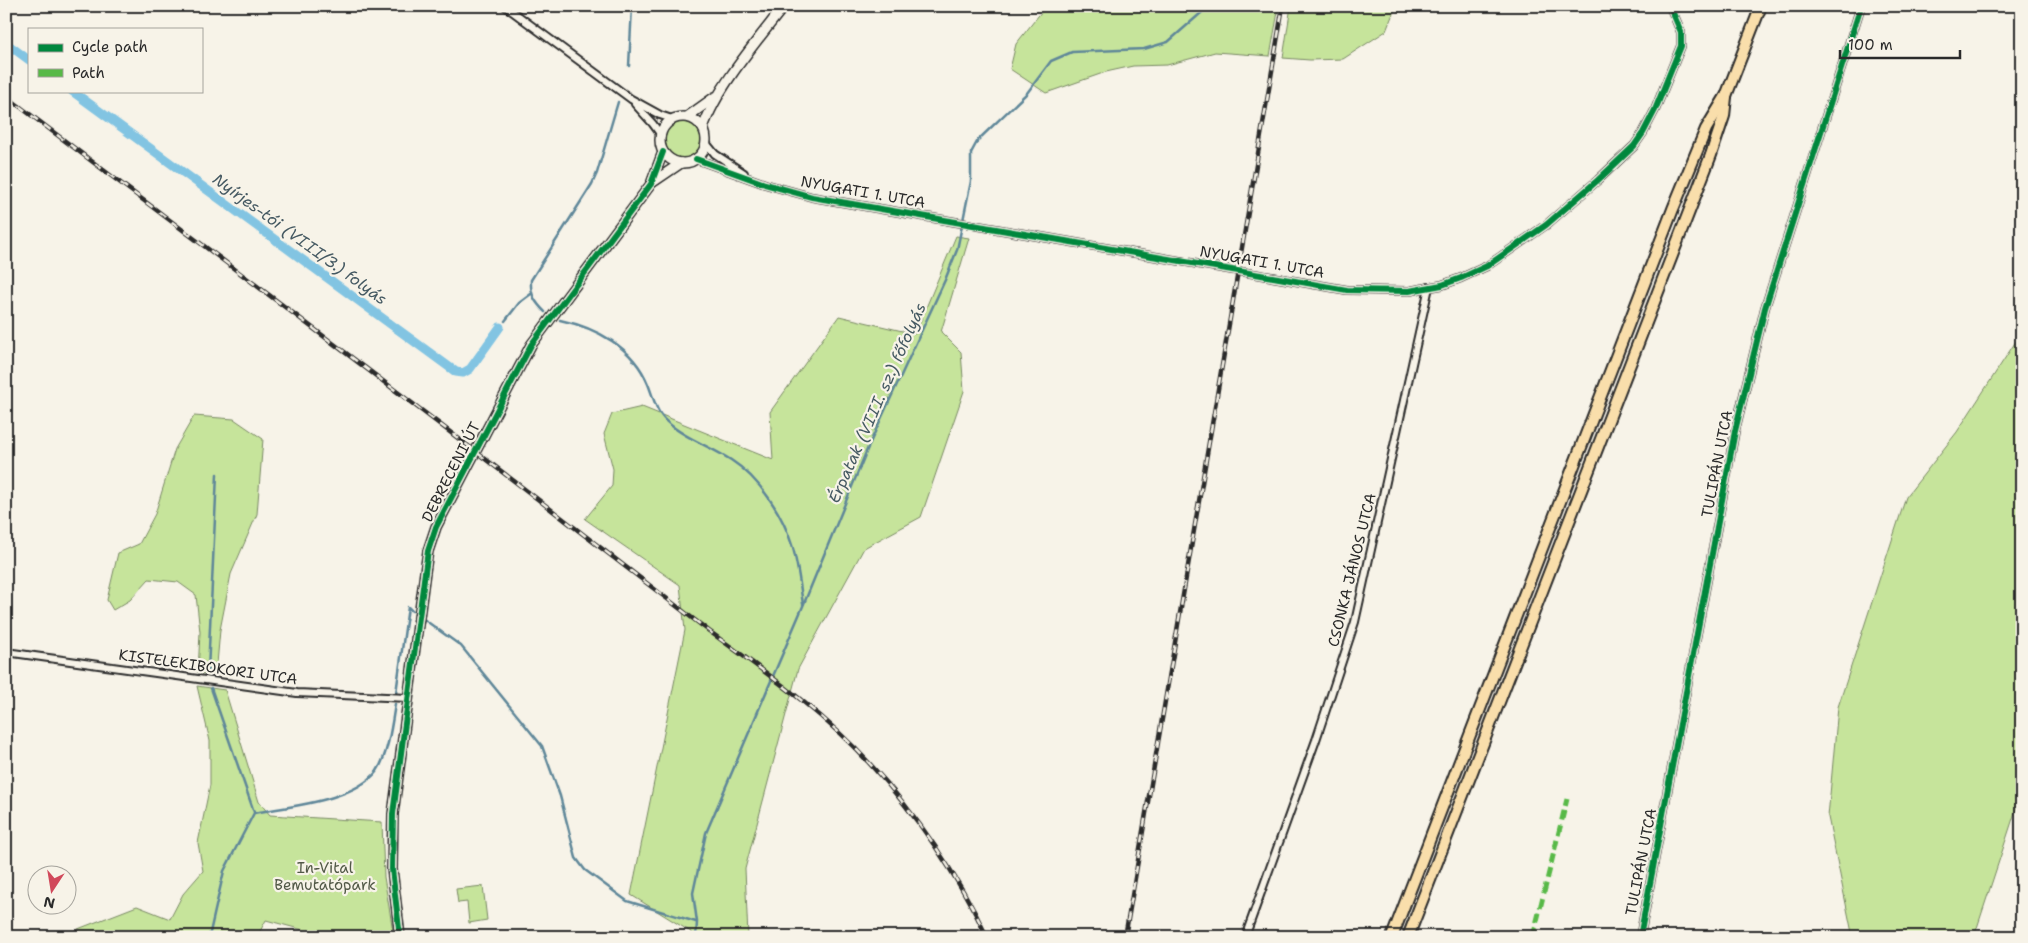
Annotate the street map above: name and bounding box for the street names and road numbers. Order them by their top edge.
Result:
street label: NYUGATI 1. UTCA [799,171,927,213]
street label: NYUGATI 1. UTCA [1198,241,1326,283]
street label: TULIPÁN UTCA [1696,408,1737,519]
street label: DEBRECENI ÚT [416,418,485,525]
street label: CSONKA JÁNOS UTCA [1322,491,1381,649]
street label: KISTELEKIBOKORI UTCA [117,645,299,689]
street label: TULIPÁN UTCA [1620,806,1661,917]

